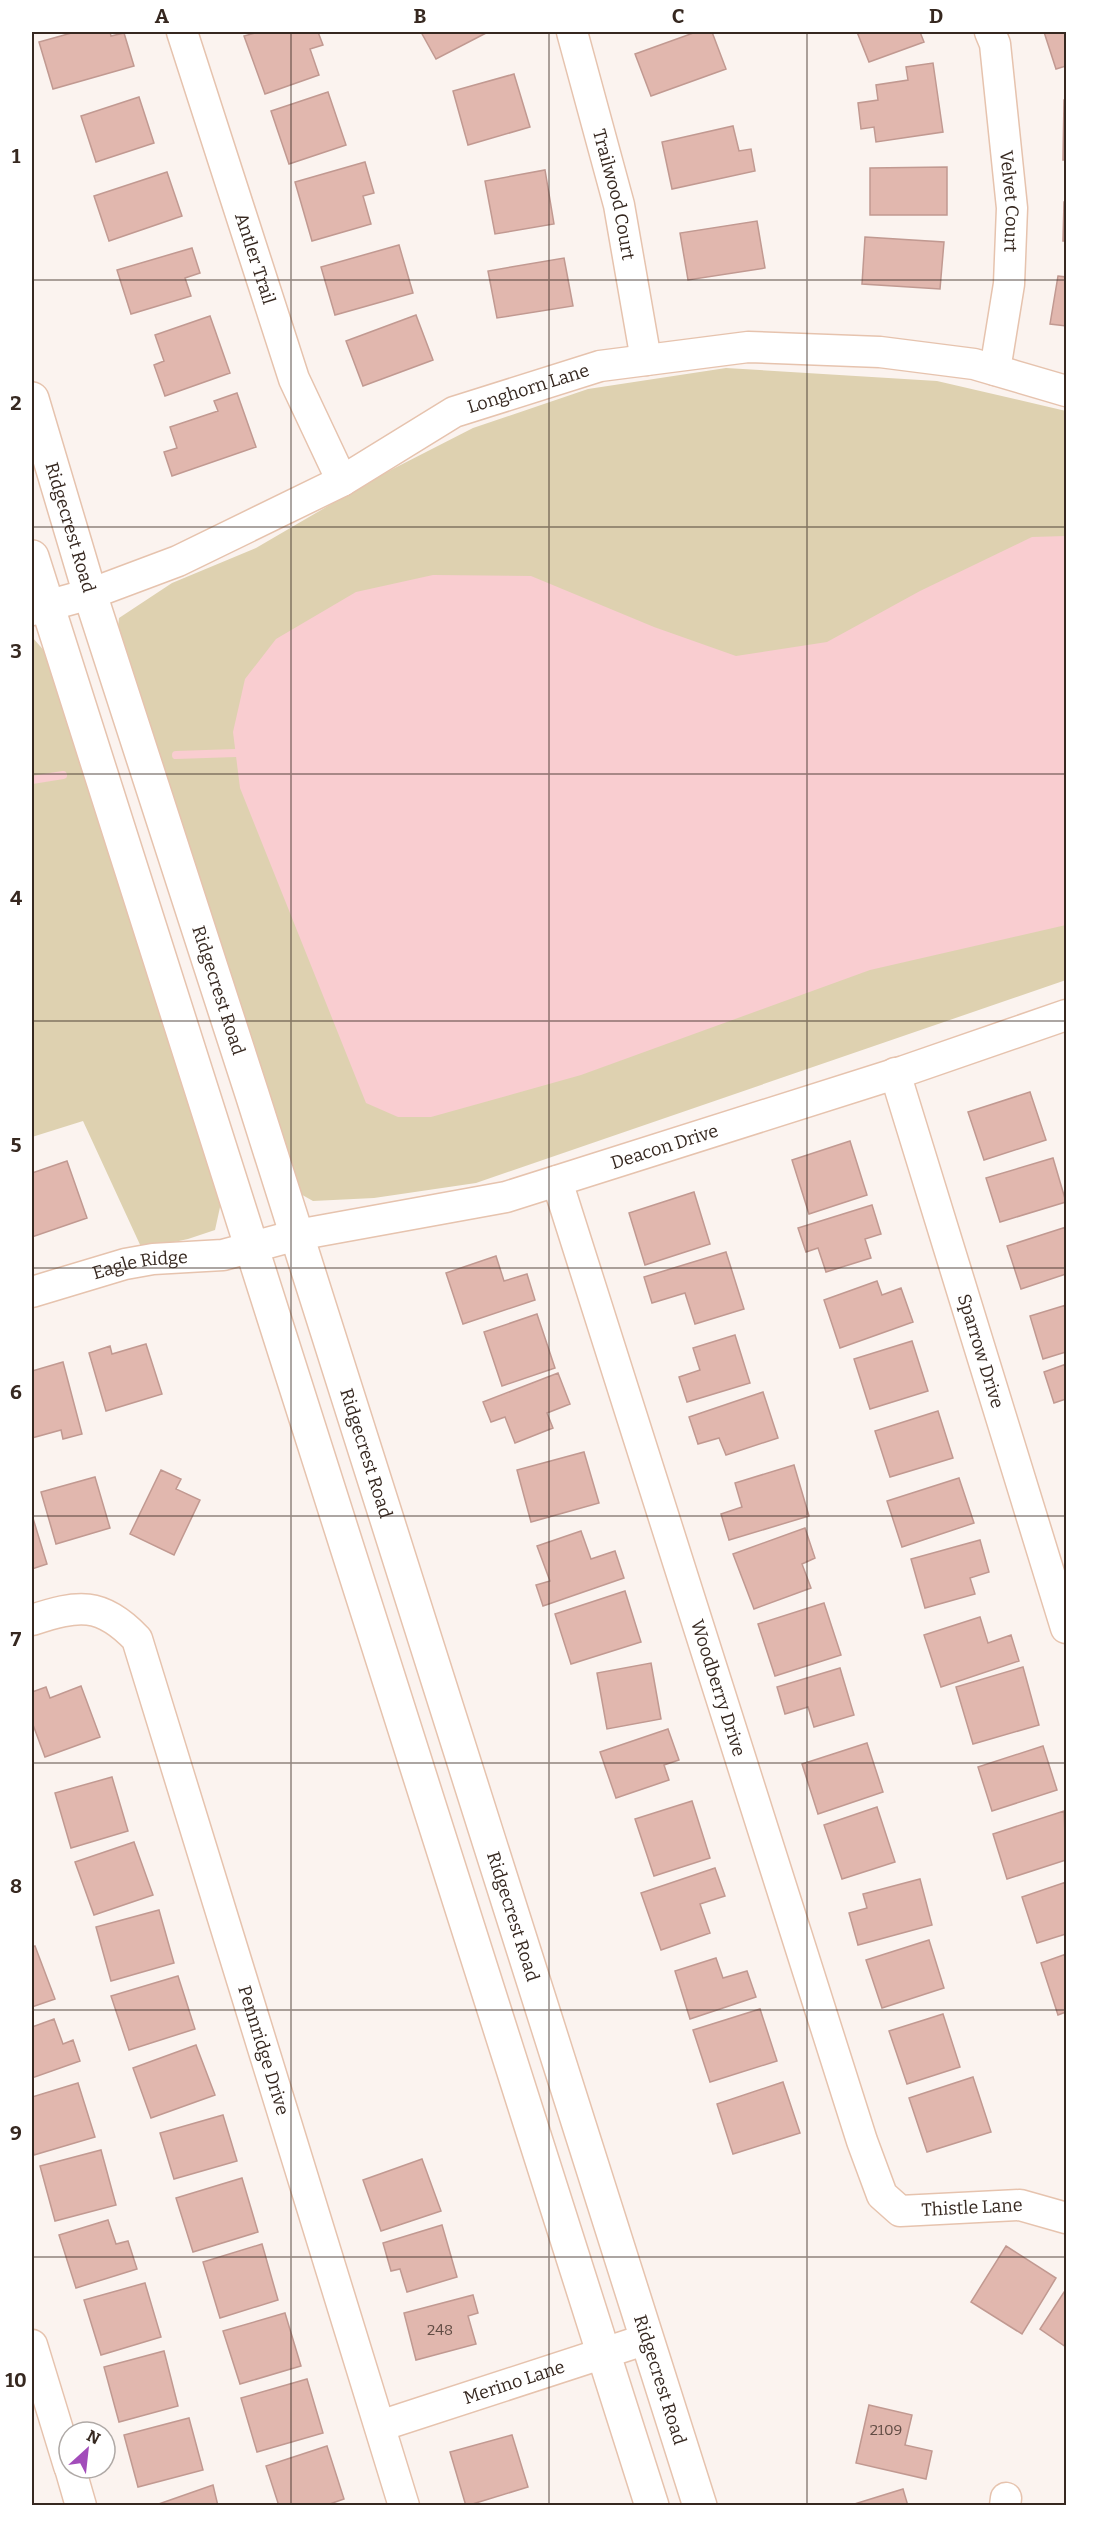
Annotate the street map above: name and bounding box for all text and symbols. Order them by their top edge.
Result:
text: A [155,4,170,28]
text: B [414,4,427,28]
text: C [672,4,684,28]
text: D [929,4,943,28]
street label: Trailwood Court [588,127,639,262]
text: 1 [12,144,21,168]
street label: Velvet Court [995,149,1023,253]
street label: Antler Trail [230,210,280,307]
street label: Longhorn Lane [465,359,592,418]
text: 2 [10,391,22,415]
street label: Ridgecrest Road [40,460,100,596]
text: 3 [10,639,22,663]
text: 4 [10,886,22,910]
street label: Ridgecrest Road [187,923,250,1058]
street label: Deacon Drive [608,1120,721,1174]
text: 5 [11,1133,22,1157]
street label: Eagle Ridge [90,1246,188,1284]
street label: Sparrow Drive [953,1291,1009,1411]
text: 6 [10,1380,22,1404]
street label: Ridgecrest Road [335,1386,397,1521]
street label: Woodberry Drive [686,1617,750,1759]
text: 7 [11,1627,22,1651]
street label: Ridgecrest Road [482,1849,544,1984]
text: 8 [10,1874,22,1898]
street label: Pennridge Drive [233,1983,294,2118]
text: 9 [10,2121,22,2145]
street label: Thistle Lane [921,2194,1023,2221]
street label: Ridgecrest Road [629,2312,691,2448]
house number: 248 [427,2321,453,2339]
street label: Merino Lane [461,2356,567,2409]
text: 10 [5,2368,27,2392]
north arrow [57,2420,117,2480]
house number: 2109 [870,2421,902,2439]
text: N [84,2426,103,2448]

